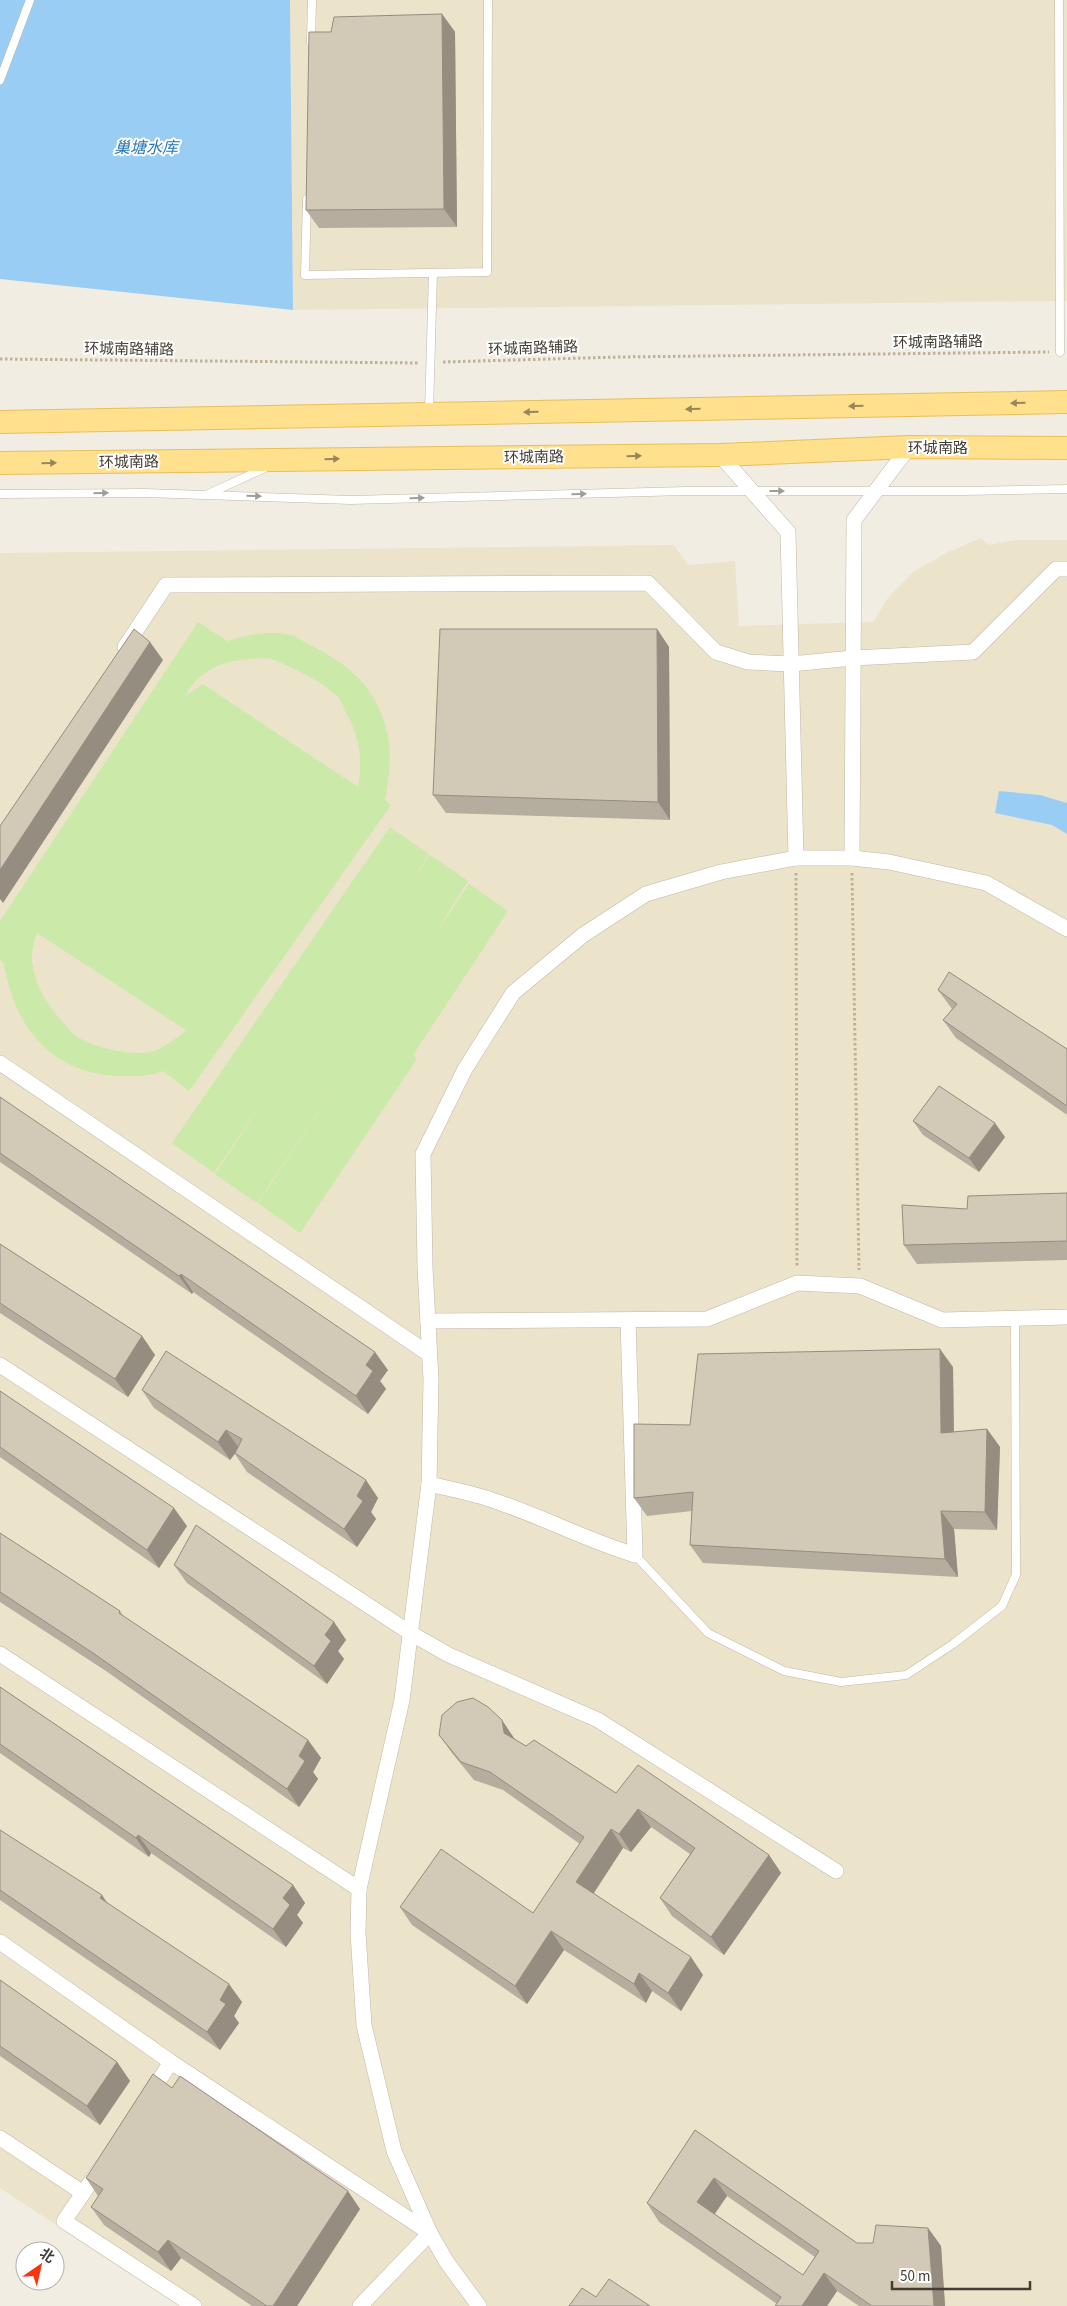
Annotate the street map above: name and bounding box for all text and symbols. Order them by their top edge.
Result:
water label: 巢塘水库 [114,137,181,159]
street label: 环城南路辅路 [893,331,983,354]
street label: 环城南路辅路 [488,336,578,361]
street label: 环城南路辅路 [84,338,174,361]
one-way arrow [1010,399,1026,407]
one-way arrow [848,402,864,410]
one-way arrow [685,405,701,413]
one-way arrow [523,408,539,416]
street label: 环城南路 [908,438,968,459]
street label: 环城南路 [504,446,564,469]
street label: 环城南路 [99,451,159,474]
one-way arrow [627,452,643,460]
one-way arrow [324,455,340,463]
one-way arrow [41,458,57,466]
one-way arrow [769,487,785,495]
one-way arrow [93,489,109,497]
one-way arrow [572,489,588,497]
one-way arrow [247,493,263,501]
one-way arrow [409,494,425,502]
north arrow [15,2241,65,2291]
text: 北 [35,2244,58,2268]
scale bar [892,2258,1030,2290]
text: 50 m [900,2266,930,2287]

